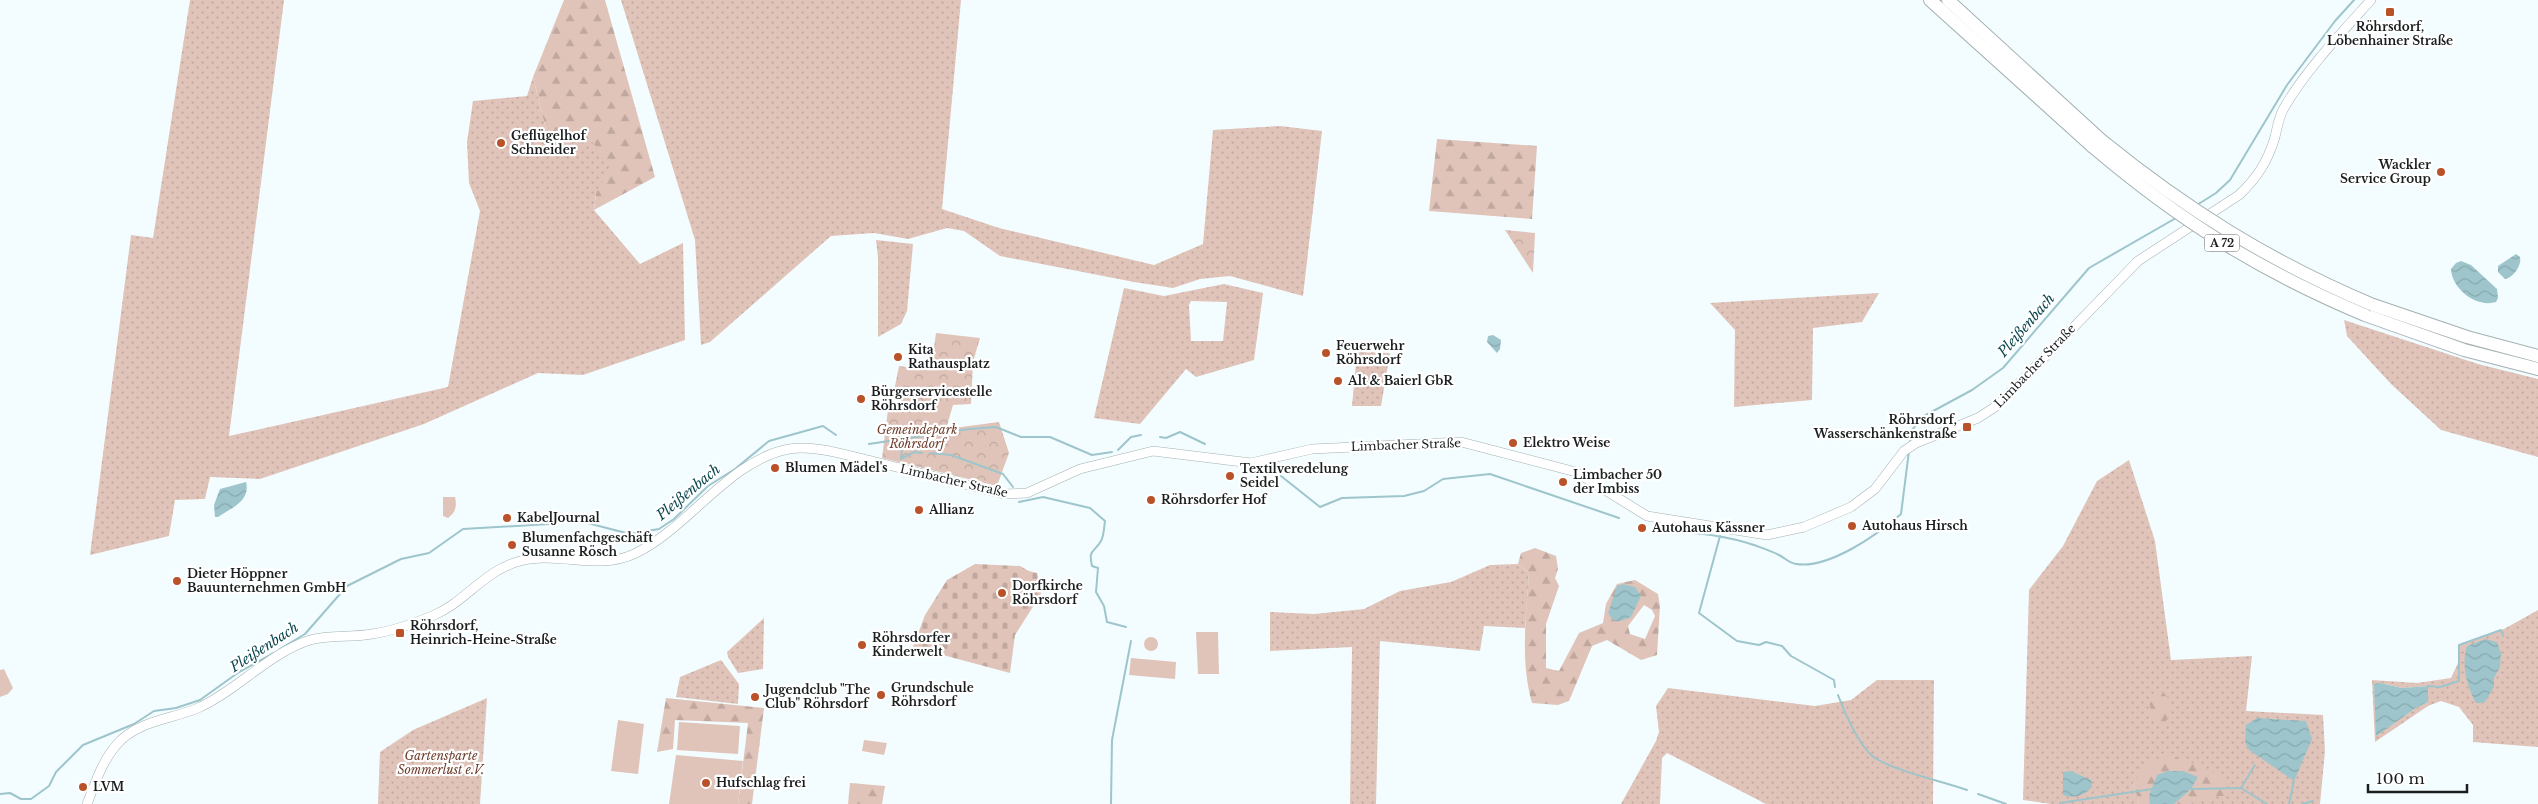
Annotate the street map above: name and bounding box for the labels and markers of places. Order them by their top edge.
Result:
marker: Röhrsdorf, Löbenhainer Straße [2384,6,2396,18]
place label: Röhrsdorf, Löbenhainer Straße [2327,19,2453,48]
place label: Geflügelhof Schneider [511,128,588,157]
marker: Geflügelhof Schneider [495,137,507,149]
place label: Wackler Service Group [2340,157,2431,186]
marker: Wackler Service Group [2435,166,2447,178]
place label: Feuerwehr Röhrsdorf [1336,338,1404,367]
place label: Kita Rathausplatz [908,342,990,371]
marker: Feuerwehr Röhrsdorf [1320,347,1332,359]
marker: Kita Rathausplatz [892,351,904,363]
place label: Alt & Baierl GbR [1347,373,1454,388]
marker: Alt & Baierl GbR [1332,375,1344,387]
place label: Bürgerservicestelle Röhrsdorf [871,384,992,413]
marker: Bürgerservicestelle Röhrsdorf [855,393,867,405]
place label: Röhrsdorf, Wasserschänkenstraße [1813,412,1957,441]
marker: Röhrsdorf, Wasserschänkenstraße [1961,421,1973,433]
place label: Elektro Weise [1523,435,1610,450]
marker: Elektro Weise [1507,437,1519,449]
place label: Blumen Mädel's [785,460,888,475]
place label: Textilveredelung Seidel [1240,461,1349,490]
marker: Blumen Mädel's [769,462,781,474]
place label: Limbacher 50 der Imbiss [1573,467,1662,496]
marker: Textilveredelung Seidel [1224,470,1236,482]
marker: Limbacher 50 der Imbiss [1557,476,1569,488]
place label: Röhrsdorfer Hof [1161,492,1268,507]
marker: Röhrsdorfer Hof [1145,494,1157,506]
place label: Allianz [928,502,974,517]
marker: Allianz [913,504,925,516]
place label: KabelJournal [517,510,601,525]
marker: KabelJournal [501,512,513,524]
place label: Autohaus Hirsch [1861,518,1968,533]
place label: Autohaus Kässner [1651,520,1765,535]
marker: Autohaus Hirsch [1846,520,1858,532]
marker: Autohaus Kässner [1636,522,1648,534]
place label: Blumenfachgeschäft Susanne Rösch [522,530,653,559]
marker: Blumenfachgeschäft Susanne Rösch [506,539,518,551]
place label: Dieter Höppner Bauunternehmen GmbH [187,566,346,595]
marker: Dieter Höppner Bauunternehmen GmbH [171,575,183,587]
place label: Dorfkirche Röhrsdorf [1012,578,1083,607]
marker: Dorfkirche Röhrsdorf [996,587,1008,599]
place label: Röhrsdorf, Heinrich-Heine-Straße [410,618,557,647]
marker: Röhrsdorf, Heinrich-Heine-Straße [394,627,406,639]
place label: Röhrsdorfer Kinderwelt [872,630,950,659]
marker: Röhrsdorfer Kinderwelt [856,639,868,651]
place label: Grundschule Röhrsdorf [891,680,974,709]
place label: Jugendclub "The Club" Röhrsdorf [762,682,870,711]
marker: Grundschule Röhrsdorf [875,689,887,701]
marker: Jugendclub "The Club" Röhrsdorf [749,691,761,703]
place label: Hufschlag frei [716,775,807,790]
marker: Hufschlag frei [700,777,712,789]
place label: LVM [93,779,125,794]
marker: LVM [77,781,89,793]

